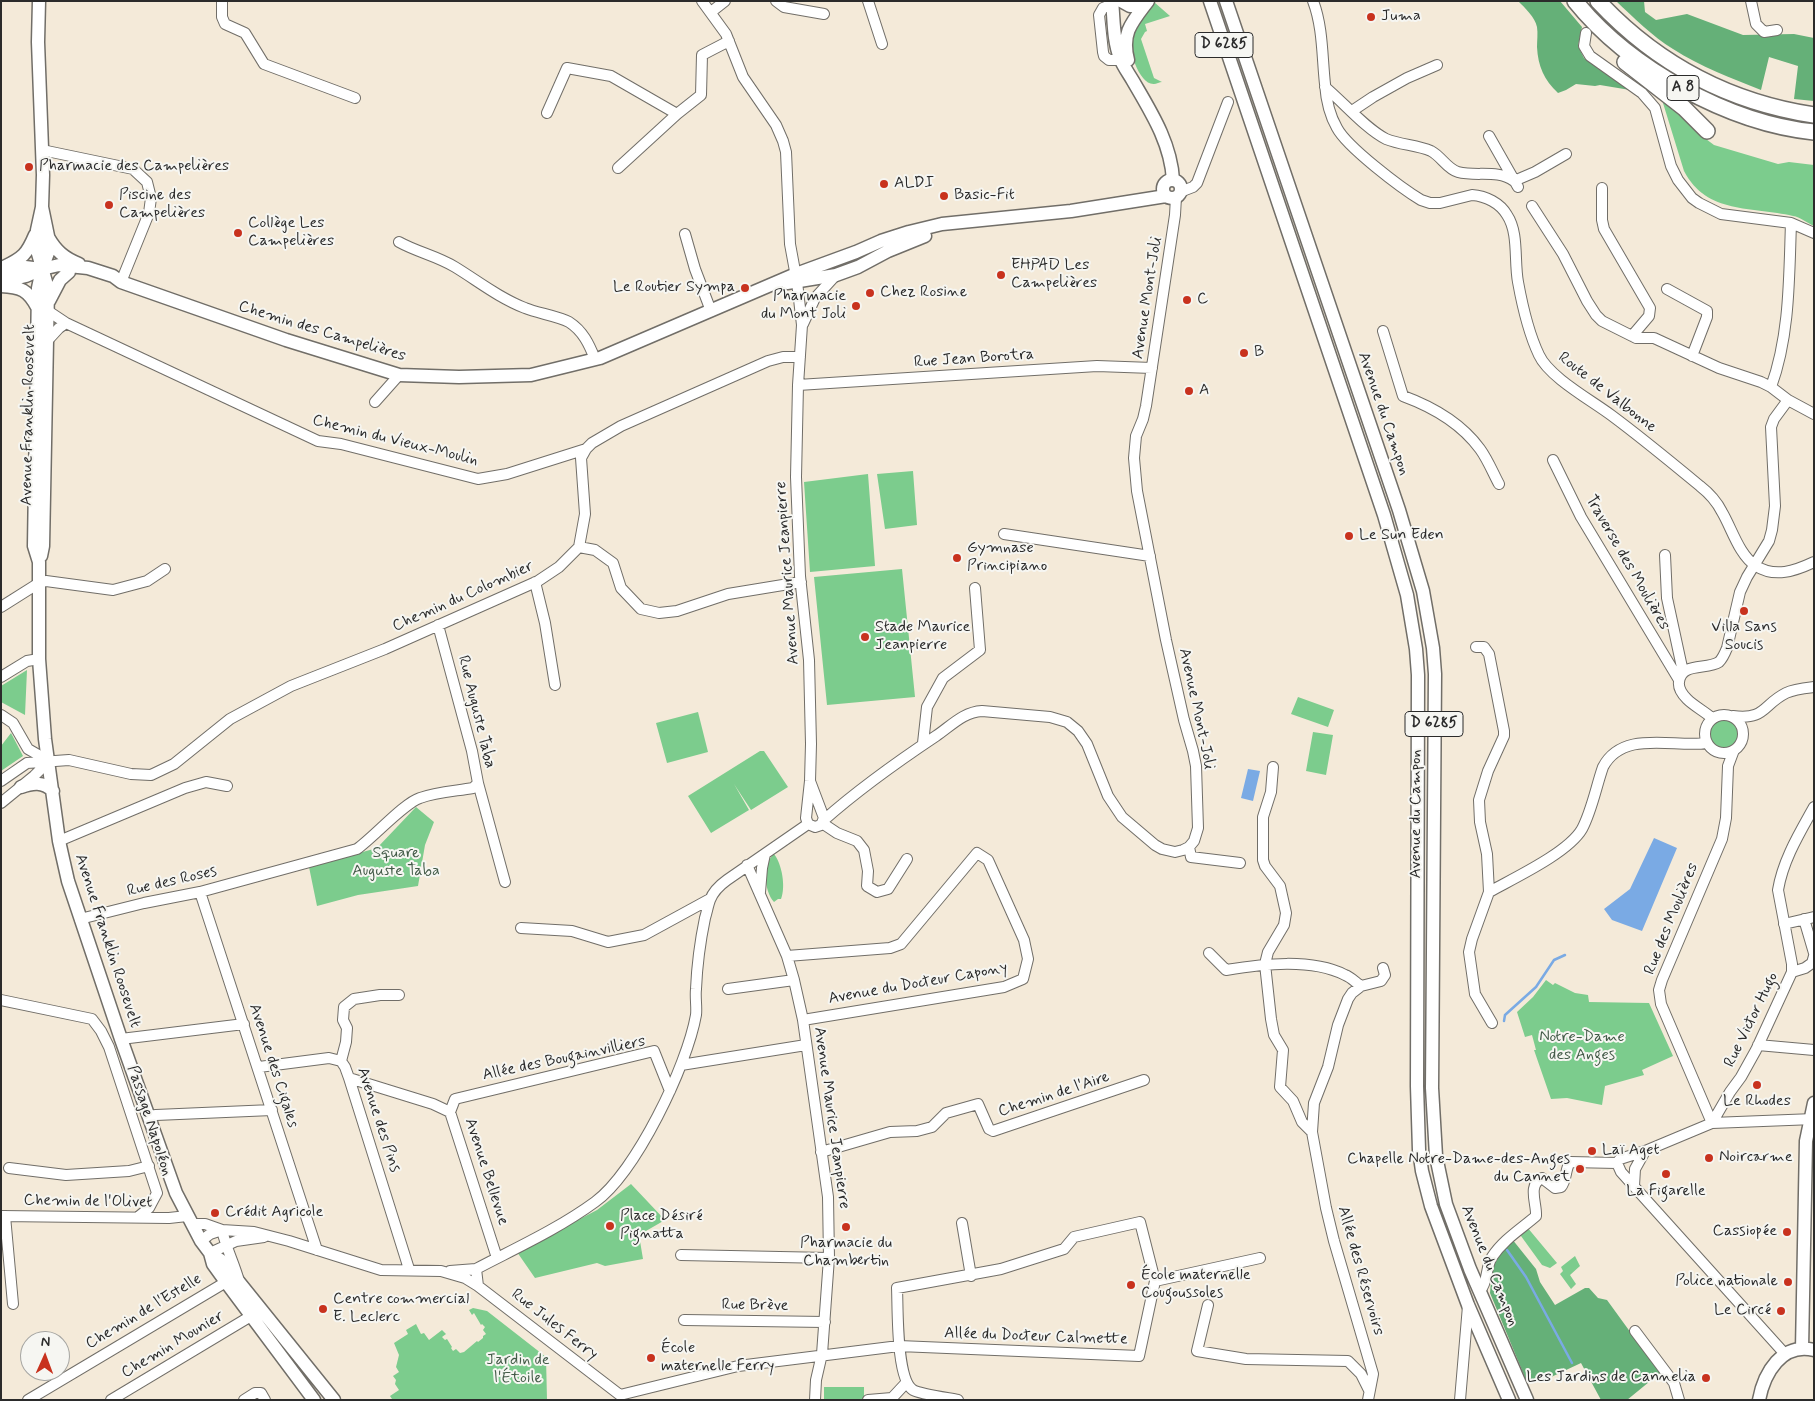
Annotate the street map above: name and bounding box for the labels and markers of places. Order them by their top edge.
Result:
place label: Juma [1381,7,1421,27]
marker: Juma [1365,11,1377,23]
place label: Pharmacie des Campelières [39,157,229,177]
marker: Pharmacie des Campelières [23,161,35,173]
place label: ALDI [894,174,934,194]
marker: ALDI [878,178,890,190]
place label: Piscine des Campelières [119,186,205,224]
place label: Basic-Fit [954,186,1015,206]
marker: Basic-Fit [938,190,950,202]
marker: Piscine des Campelières [103,199,115,211]
place label: Collège Les Campelières [248,214,334,252]
marker: Collège Les Campelières [232,227,244,239]
place label: EHPAD Les Campelières [1011,256,1097,294]
marker: EHPAD Les Campelières [995,269,1007,281]
place label: Le Routier Sympa [613,278,735,298]
marker: Le Routier Sympa [739,282,751,294]
place label: Chez Rosine [880,283,967,303]
place label: Pharmacie du Mont Joli [761,287,846,325]
marker: Chez Rosine [864,287,876,299]
place label: C [1197,290,1208,310]
marker: C [1181,294,1193,306]
marker: Pharmacie du Mont Joli [850,300,862,312]
place label: B [1254,343,1264,363]
marker: B [1238,347,1250,359]
place label: A [1199,381,1209,401]
marker: A [1183,385,1195,397]
place label: Le Sun Eden [1359,526,1444,546]
marker: Le Sun Eden [1343,530,1355,542]
place label: Gymnase Principiano [967,539,1047,577]
marker: Gymnase Principiano [951,552,963,564]
marker: Villa Sans Soucis [1738,605,1750,617]
place label: Stade Maurice Jeanpierre [875,618,970,656]
place label: Villa Sans Soucis [1711,618,1777,656]
marker: Stade Maurice Jeanpierre [859,631,871,643]
marker: Le Rhodes [1751,1079,1763,1091]
place label: Le Rhodes [1723,1092,1791,1112]
place label: Laï Aget [1602,1141,1659,1161]
marker: Laï Aget [1586,1145,1598,1157]
place label: Noircarme [1719,1148,1793,1168]
place label: Chapelle Notre-Dame-des-Anges du Cannet [1347,1150,1570,1188]
marker: Noircarme [1703,1152,1715,1164]
marker: Chapelle Notre-Dame-des-Anges du Cannet [1574,1163,1586,1175]
marker: La Figarelle [1660,1168,1672,1180]
place label: La Figarelle [1626,1182,1706,1202]
place label: Crédit Agricole [225,1203,323,1223]
marker: Crédit Agricole [209,1207,221,1219]
place label: Place Désiré Pignatta [620,1207,703,1245]
marker: Place Désiré Pignatta [604,1220,616,1232]
marker: Pharmacie du Chambertin [840,1221,852,1233]
place label: Cassiopée [1713,1222,1777,1242]
marker: Cassiopée [1781,1226,1793,1238]
place label: Pharmacie du Chambertin [800,1234,892,1272]
place label: École maternelle Cougoussoles [1141,1266,1251,1304]
place label: Police nationale [1675,1272,1778,1292]
marker: Police nationale [1782,1276,1794,1288]
marker: École maternelle Cougoussoles [1125,1279,1137,1291]
place label: Centre commercial E. Leclerc [333,1290,469,1328]
place label: Le Circé [1714,1301,1771,1321]
marker: Centre commercial E. Leclerc [317,1303,329,1315]
marker: Le Circé [1775,1305,1787,1317]
place label: École maternelle Ferry [661,1339,774,1377]
marker: École maternelle Ferry [645,1352,657,1364]
place label: Les Jardins de Cannelia [1526,1368,1696,1388]
marker: Les Jardins de Cannelia [1700,1372,1712,1384]

